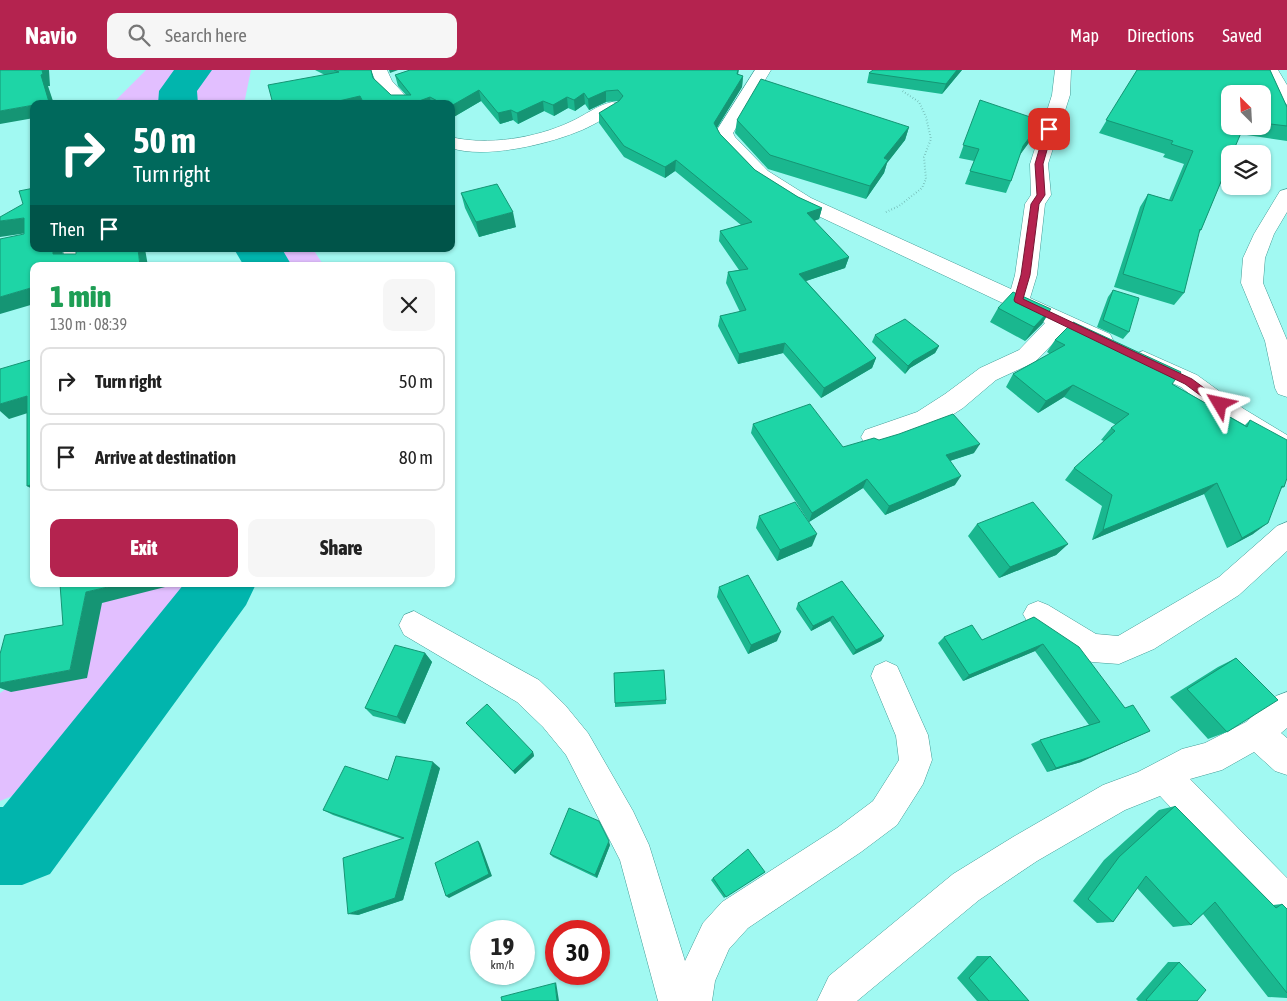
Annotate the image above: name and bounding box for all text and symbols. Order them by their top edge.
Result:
search box [107,13,457,58]
icon: search [125,21,153,49]
text: Navio [25,22,77,49]
text: Search here [165,24,247,46]
text: Map [1070,25,1099,46]
text: Directions [1127,25,1194,46]
text: Saved [1222,25,1262,46]
north arrow [1221,85,1271,135]
map controls [1221,85,1271,195]
pin [1028,108,1070,150]
icon: arrive [1035,115,1063,143]
icon: right [50,120,115,185]
text: 50 m [133,120,196,160]
button: layers [1221,145,1271,195]
text: Turn right [133,161,210,187]
icon: arrive [95,215,123,243]
text: Then [50,218,85,240]
text: 1 min [50,279,111,313]
button: close [383,279,435,331]
text: 130 m · 08:39 [50,315,127,333]
icon: right [52,367,80,395]
text: Turn right [95,370,162,392]
text: 50 m [399,370,433,392]
position arrow [1193,377,1245,429]
icon: arrive [52,443,80,471]
text: Arrive at destination [95,446,236,468]
text: 80 m [399,446,433,468]
button: Exit [50,519,238,577]
button: Share [248,519,435,577]
speed limit sign: 30 [545,920,610,985]
text: 19 [491,932,514,960]
text: km/h [491,958,514,972]

